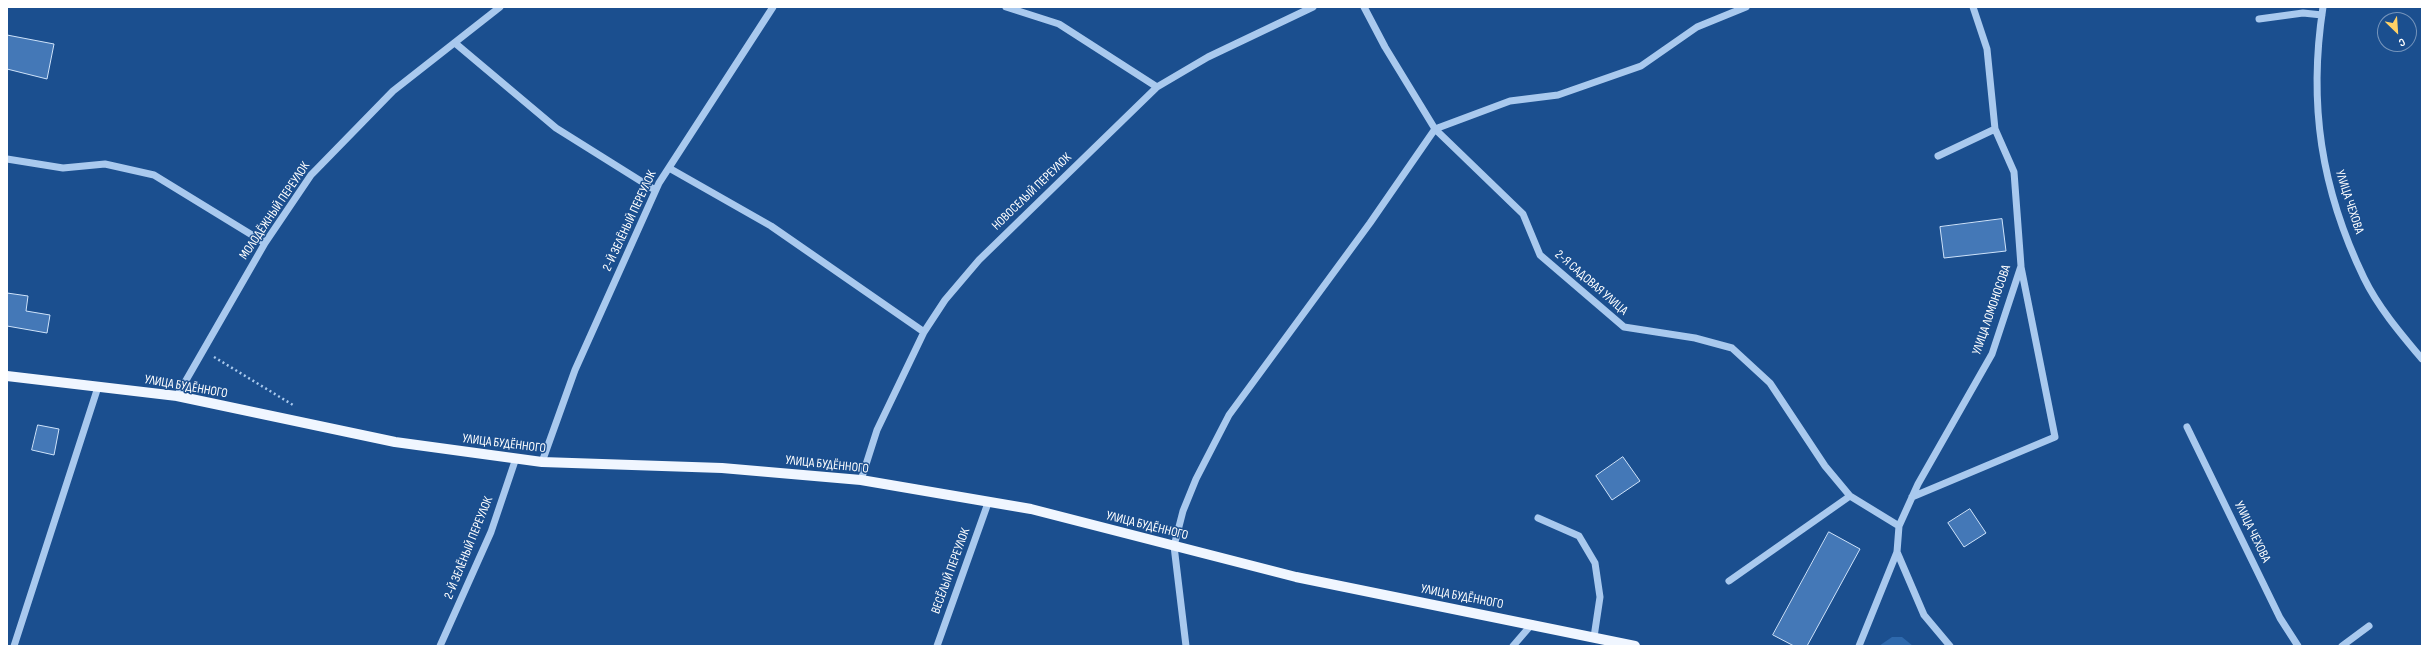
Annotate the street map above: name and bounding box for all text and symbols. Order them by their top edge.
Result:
north arrow [2377,12,2417,52]
text: С [2397,35,2407,50]
street label: НОВОСЕЛЫЙ ПЕРЕУЛОК [989,150,1075,234]
street label: МОЛОДЁЖНЫЙ ПЕРЕУЛОК [236,159,314,263]
street label: 2-Й ЗЕЛЁНЫЙ ПЕРЕУЛОК [600,168,660,274]
street label: УЛИЦА ЧЕХОВА [2331,168,2367,236]
street label: 2-Я САДОВАЯ УЛИЦА [1551,247,1631,319]
street label: УЛИЦА ЛОМОНОСОВА [1969,263,2015,357]
street label: УЛИЦА БУДЁННОГО [143,372,229,402]
street label: УЛИЦА БУДЁННОГО [461,431,547,457]
street label: УЛИЦА БУДЁННОГО [784,453,870,477]
street label: 2-Й ЗЕЛЁНЫЙ ПЕРЕУЛОК [441,494,497,602]
street label: УЛИЦА ЧЕХОВА [2231,499,2273,565]
street label: УЛИЦА БУДЁННОГО [1104,508,1190,544]
street label: ВЕСЁЛЫЙ ПЕРЕУЛОК [928,526,974,616]
street label: УЛИЦА БУДЁННОГО [1419,581,1505,613]

